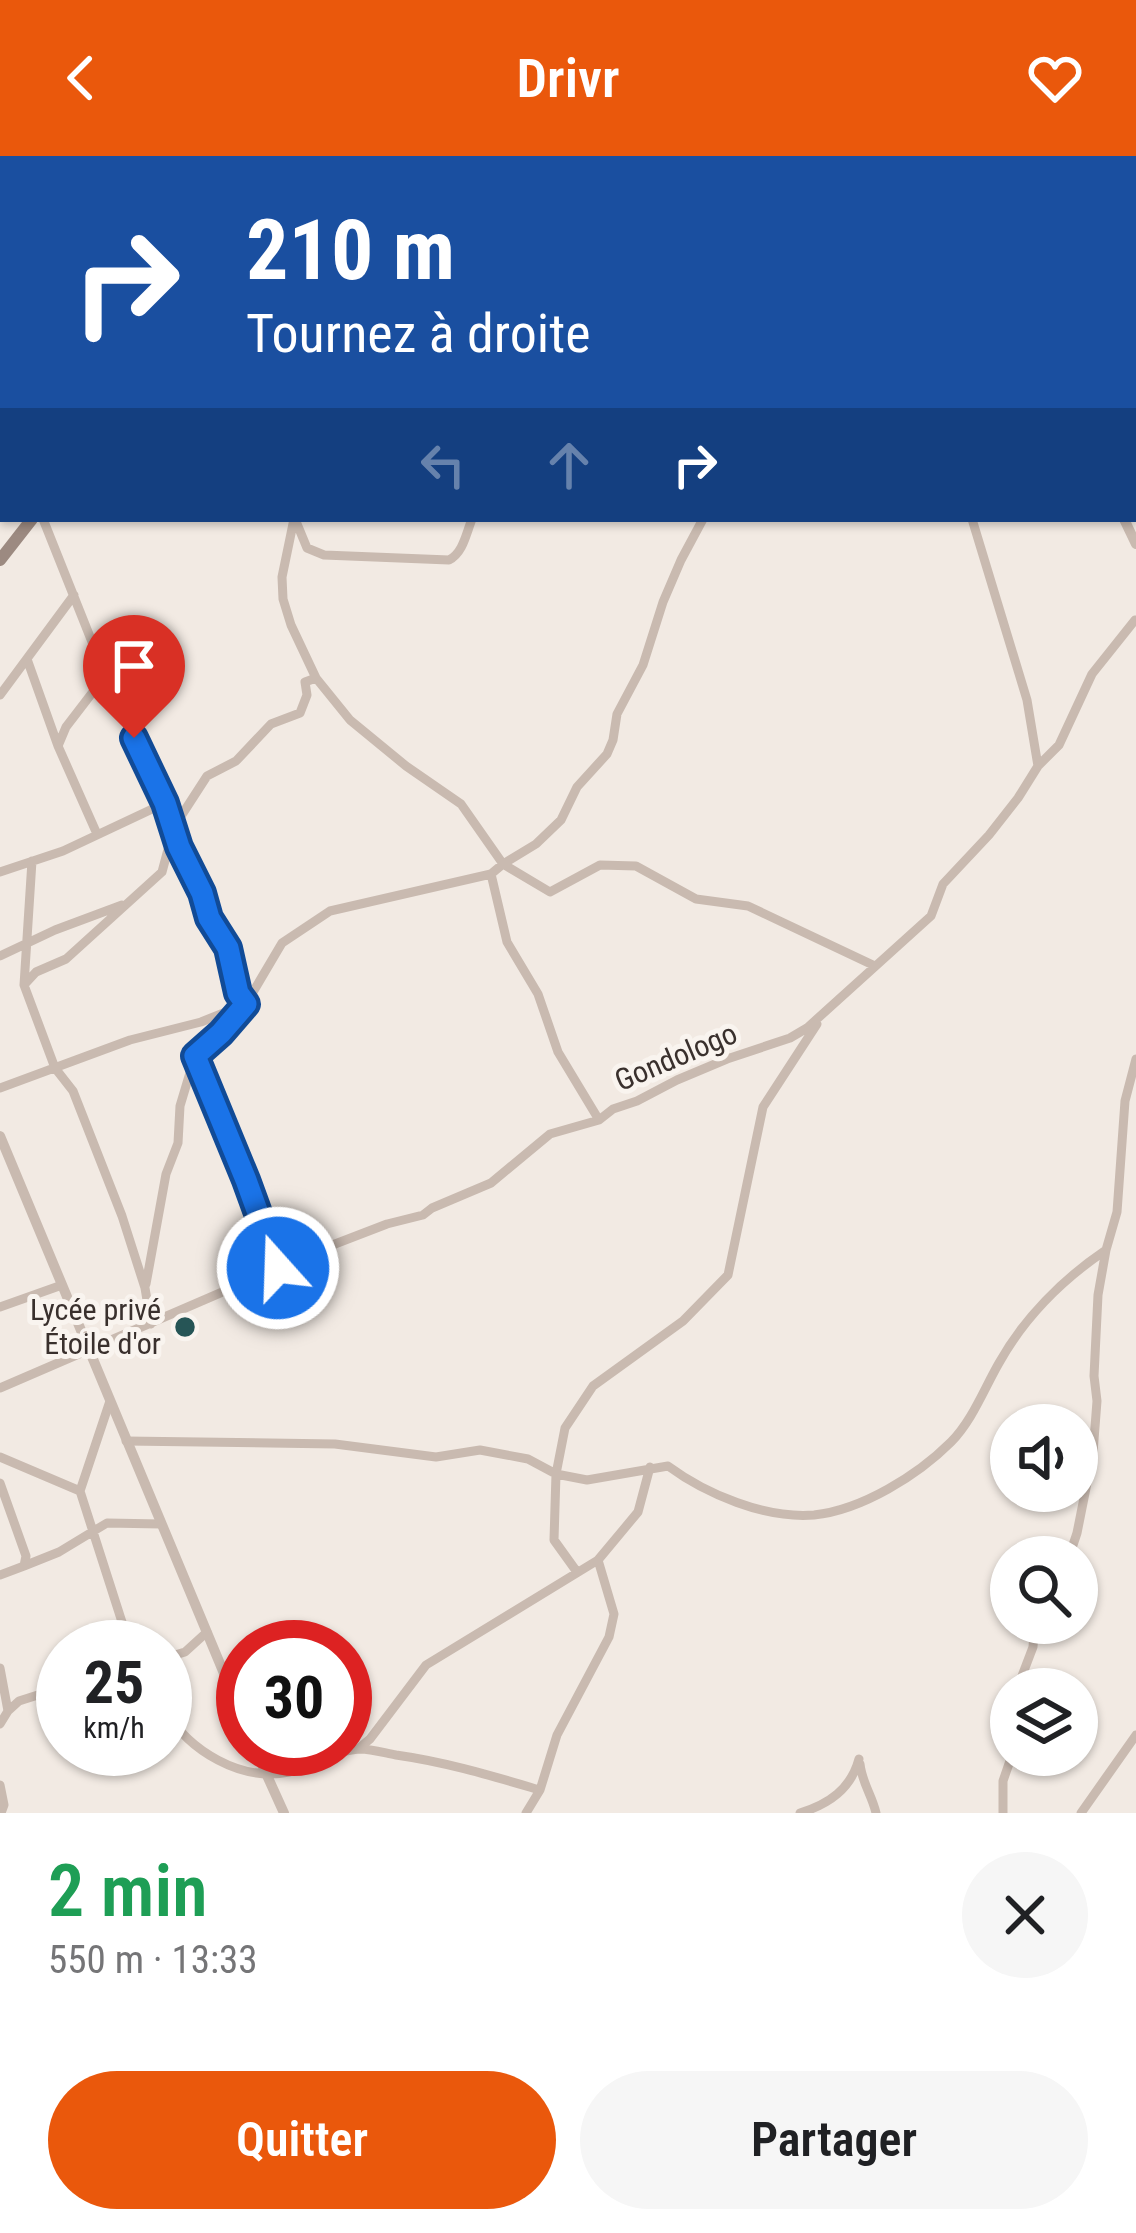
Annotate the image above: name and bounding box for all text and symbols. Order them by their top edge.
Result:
icon: back [48,45,114,111]
icon: heart [1022,45,1088,111]
text: Drivr [517,47,619,110]
text: 210 m [246,201,455,300]
icon: right [48,204,204,360]
text: Tournez à droite [246,302,591,365]
icon: left [410,432,476,498]
icon: ahead [536,432,602,498]
icon: right [662,432,728,498]
pin [83,615,185,738]
icon: arrive [101,633,167,699]
street label: Gondologo [610,1015,742,1098]
position arrow [215,1205,341,1331]
place label: Lycée privé Étoile d'or [30,1292,161,1361]
marker: Lycée privé Étoile d'or [172,1314,198,1340]
map controls [990,1404,1098,1776]
button: sound [990,1404,1098,1512]
button: search [990,1536,1098,1644]
speed limit sign: 30 [216,1620,372,1776]
text: 25 [84,1647,144,1718]
button: layers [990,1668,1098,1776]
text: km/h [83,1710,145,1745]
text: 2 min [48,1849,207,1934]
button: close [962,1852,1088,1978]
text: 550 m · 13:33 [48,1937,258,1983]
button: Quitter [48,2071,556,2209]
button: Partager [580,2071,1088,2209]

